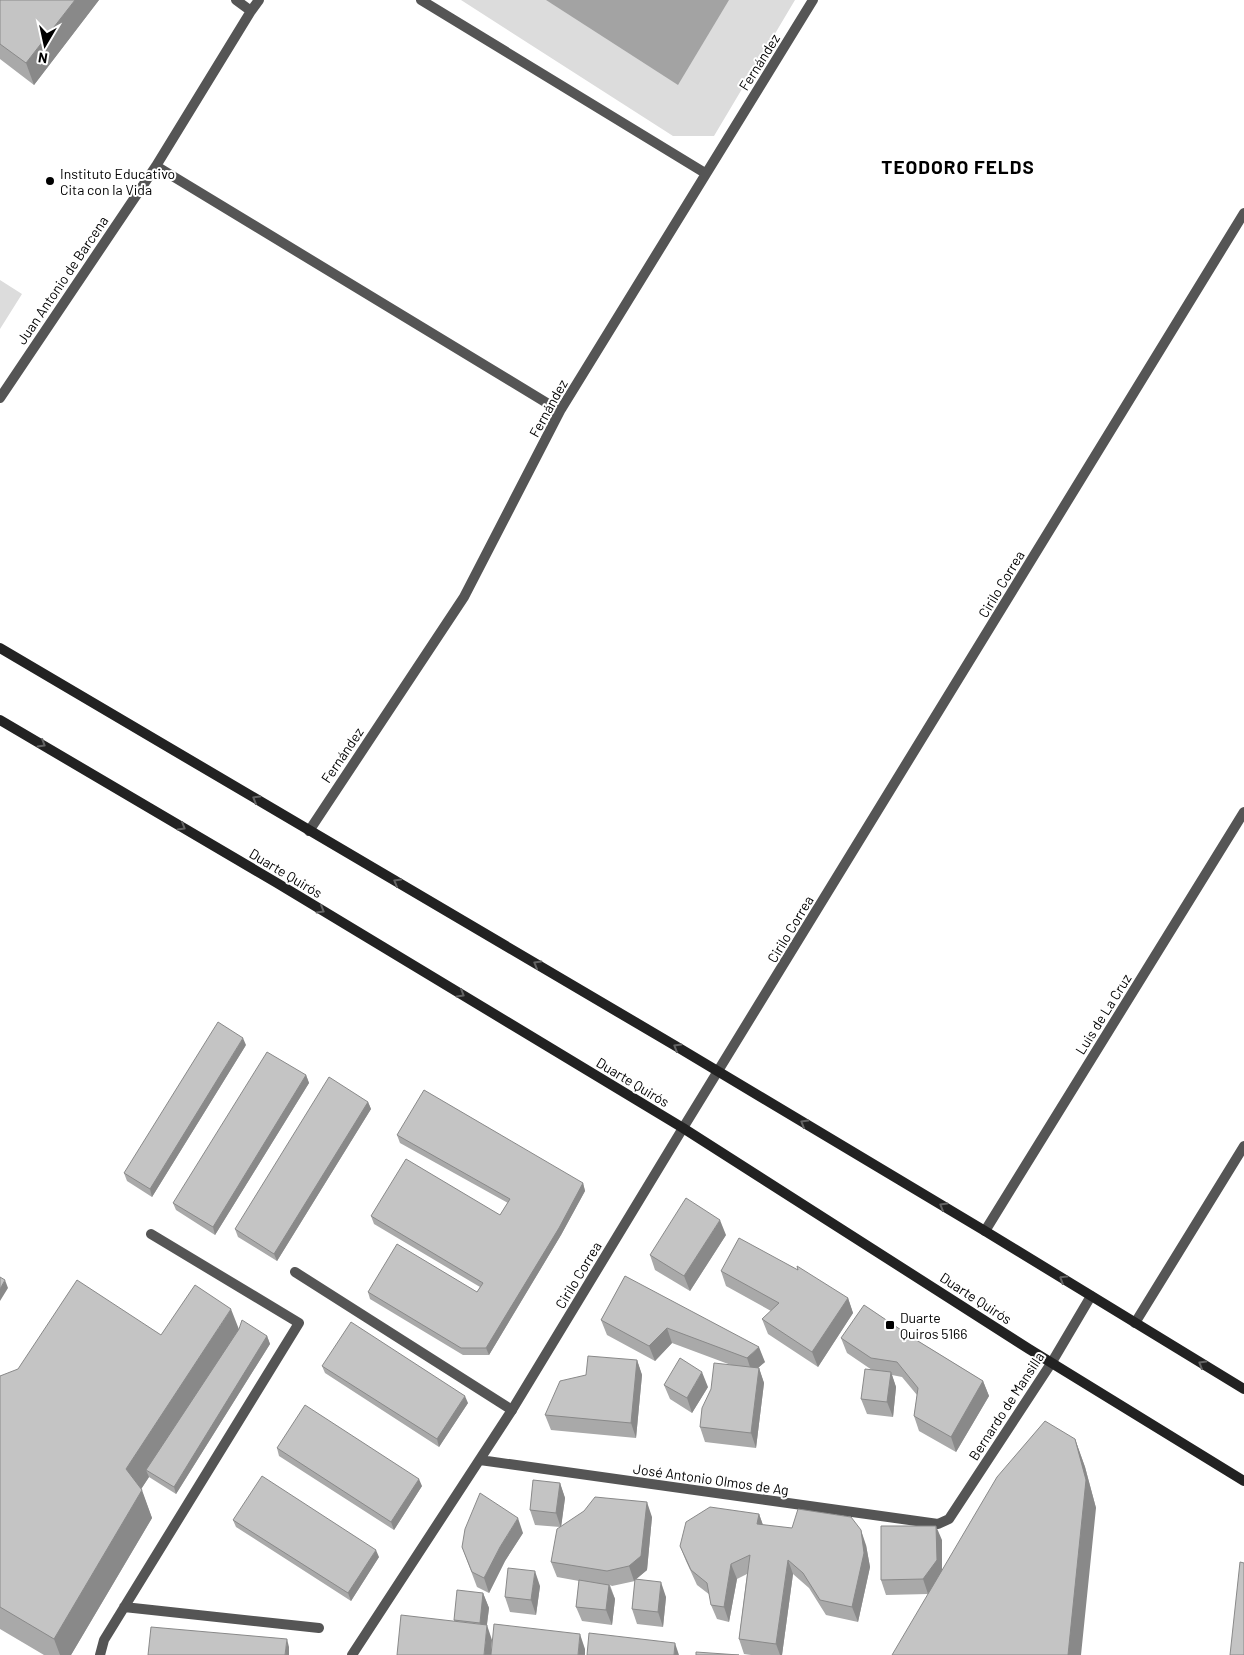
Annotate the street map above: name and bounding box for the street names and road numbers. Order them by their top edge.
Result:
street label: Fernández [735,31,783,93]
street label: Juan Antonio de Barcena [13,212,111,348]
street label: Fernández [525,376,571,440]
street label: Cirilo Correa [974,547,1028,621]
street label: Fernández [317,724,367,786]
street label: Duarte Quirós [246,845,326,902]
street label: Cirilo Correa [763,892,817,966]
street label: Luis de La Cruz [1071,971,1135,1057]
street label: Duarte Quirós [593,1054,673,1111]
street label: Cirilo Correa [551,1238,605,1312]
street label: Duarte Quirós [937,1269,1015,1328]
street label: Bernardo de Mansilla [965,1349,1047,1463]
street label: José Antonio Olmos de Ag [632,1460,790,1498]

